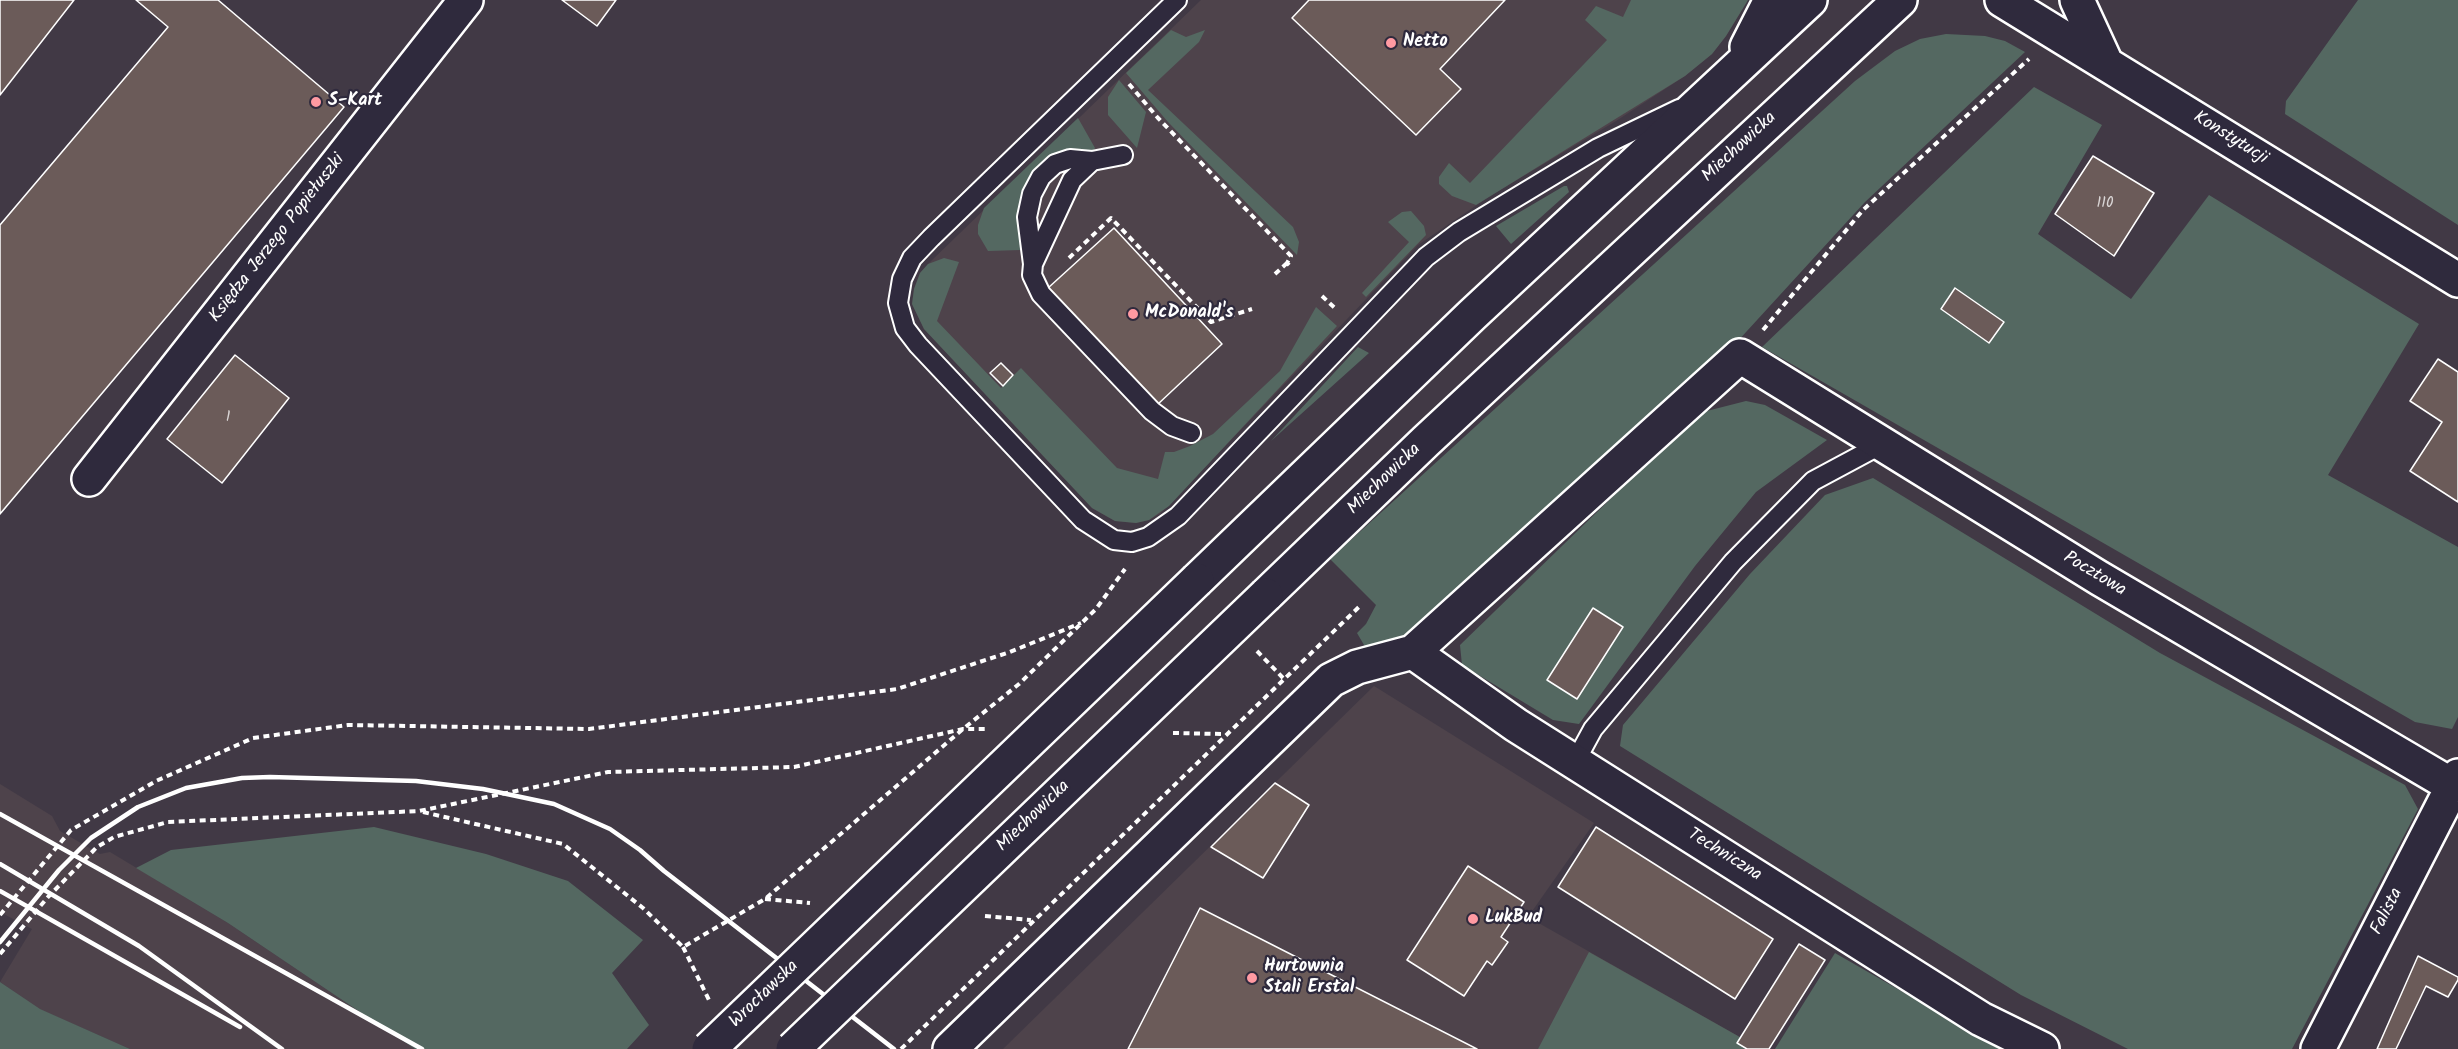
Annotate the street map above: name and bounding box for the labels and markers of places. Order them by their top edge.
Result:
place label: Netto [1403,32,1448,54]
marker: Netto [1384,36,1398,50]
place label: S-Kart [328,91,382,113]
marker: S-Kart [309,95,323,109]
place label: McDonald's [1145,303,1234,325]
marker: McDonald's [1126,307,1140,321]
place label: LukBud [1485,908,1542,930]
marker: LukBud [1466,912,1480,926]
place label: Hurtownia Stali Erstal [1264,957,1355,1000]
marker: Hurtownia Stali Erstal [1245,971,1259,985]

